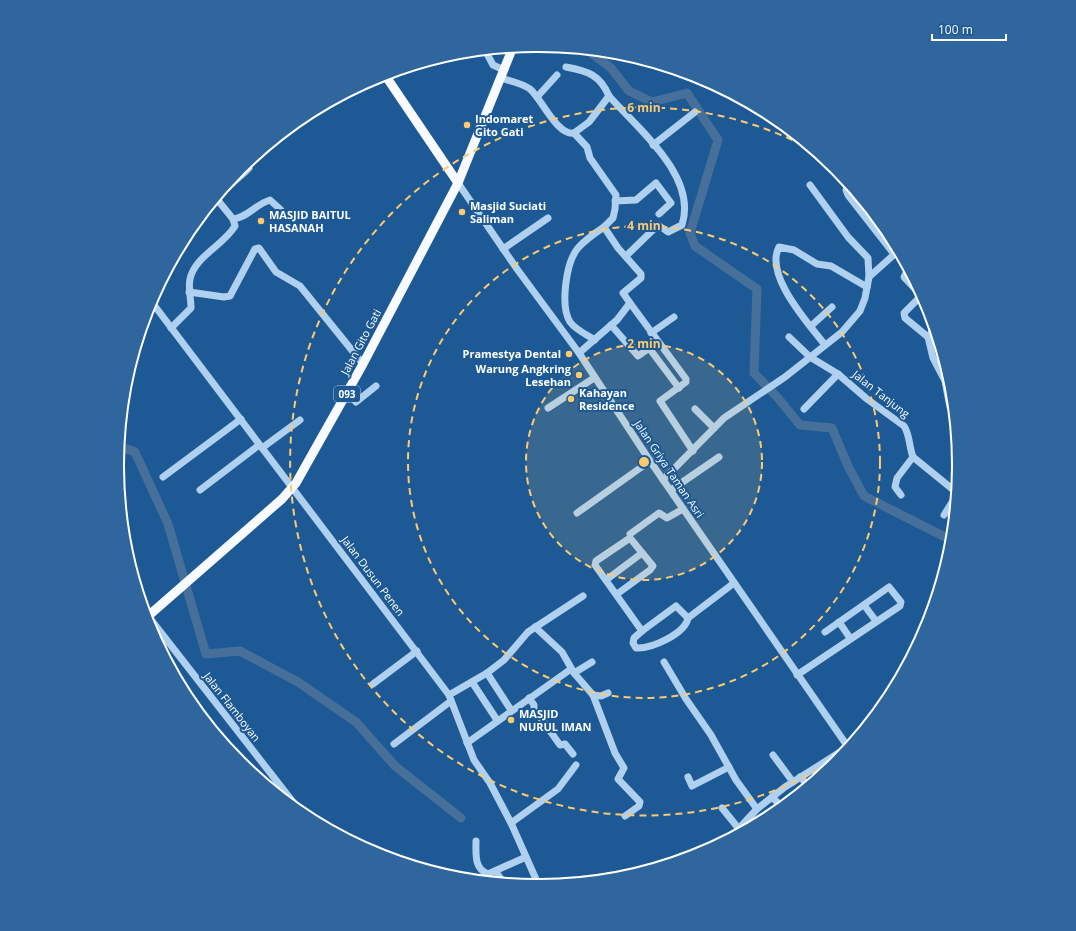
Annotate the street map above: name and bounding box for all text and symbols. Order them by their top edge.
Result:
scale bar [932,16,1006,42]
text: 100 m [938,21,973,38]
text: 6 min [627,99,661,116]
place label: Indomaret Gito Gati [475,111,534,139]
marker: Indomaret Gito Gati [462,120,472,130]
place label: Masjid Suciati Saliman [470,198,546,226]
place label: MASJID BAITUL HASANAH [269,207,351,235]
marker: Masjid Suciati Saliman [457,207,467,217]
marker: MASJID BAITUL HASANAH [256,216,266,226]
text: 4 min [627,217,661,234]
street label: Jalan Gito Gati [336,306,384,378]
text: 2 min [627,335,661,352]
place label: Pramestya Dental [463,346,561,361]
marker: Pramestya Dental [564,349,574,359]
place label: Warung Angkring Lesehan [476,361,572,389]
street label: Jalan Tanjung [849,366,913,421]
marker: Warung Angkring Lesehan [574,370,584,380]
place label: Kahayan Residence [579,385,635,413]
road number: 093 [334,386,360,402]
marker: Kahayan Residence [566,394,576,404]
street label: Jalan Griya Taman Asri [631,416,708,521]
centre of rings [637,455,651,469]
street label: Jalan Dusun Penen [338,532,408,619]
street label: Jalan Flamboyan [200,668,264,744]
place label: MASJID NURUL IMAN [519,706,591,734]
marker: MASJID NURUL IMAN [506,715,516,725]

